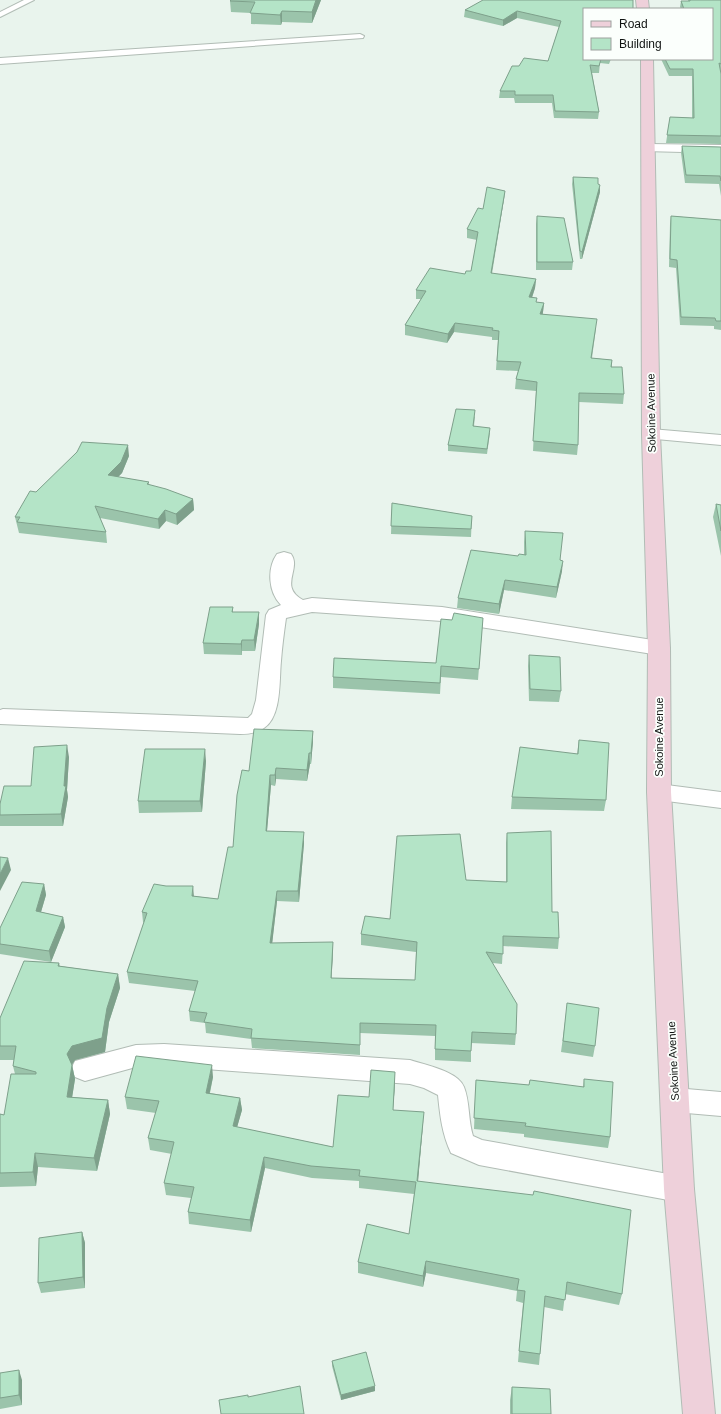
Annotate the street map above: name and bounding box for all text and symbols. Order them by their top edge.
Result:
legend [583,8,713,60]
text: Road [619,17,648,31]
text: Building [619,37,662,51]
street label: Sokoine Avenue [644,373,658,453]
street label: Sokoine Avenue [653,697,665,777]
street label: Sokoine Avenue [665,1021,681,1101]

